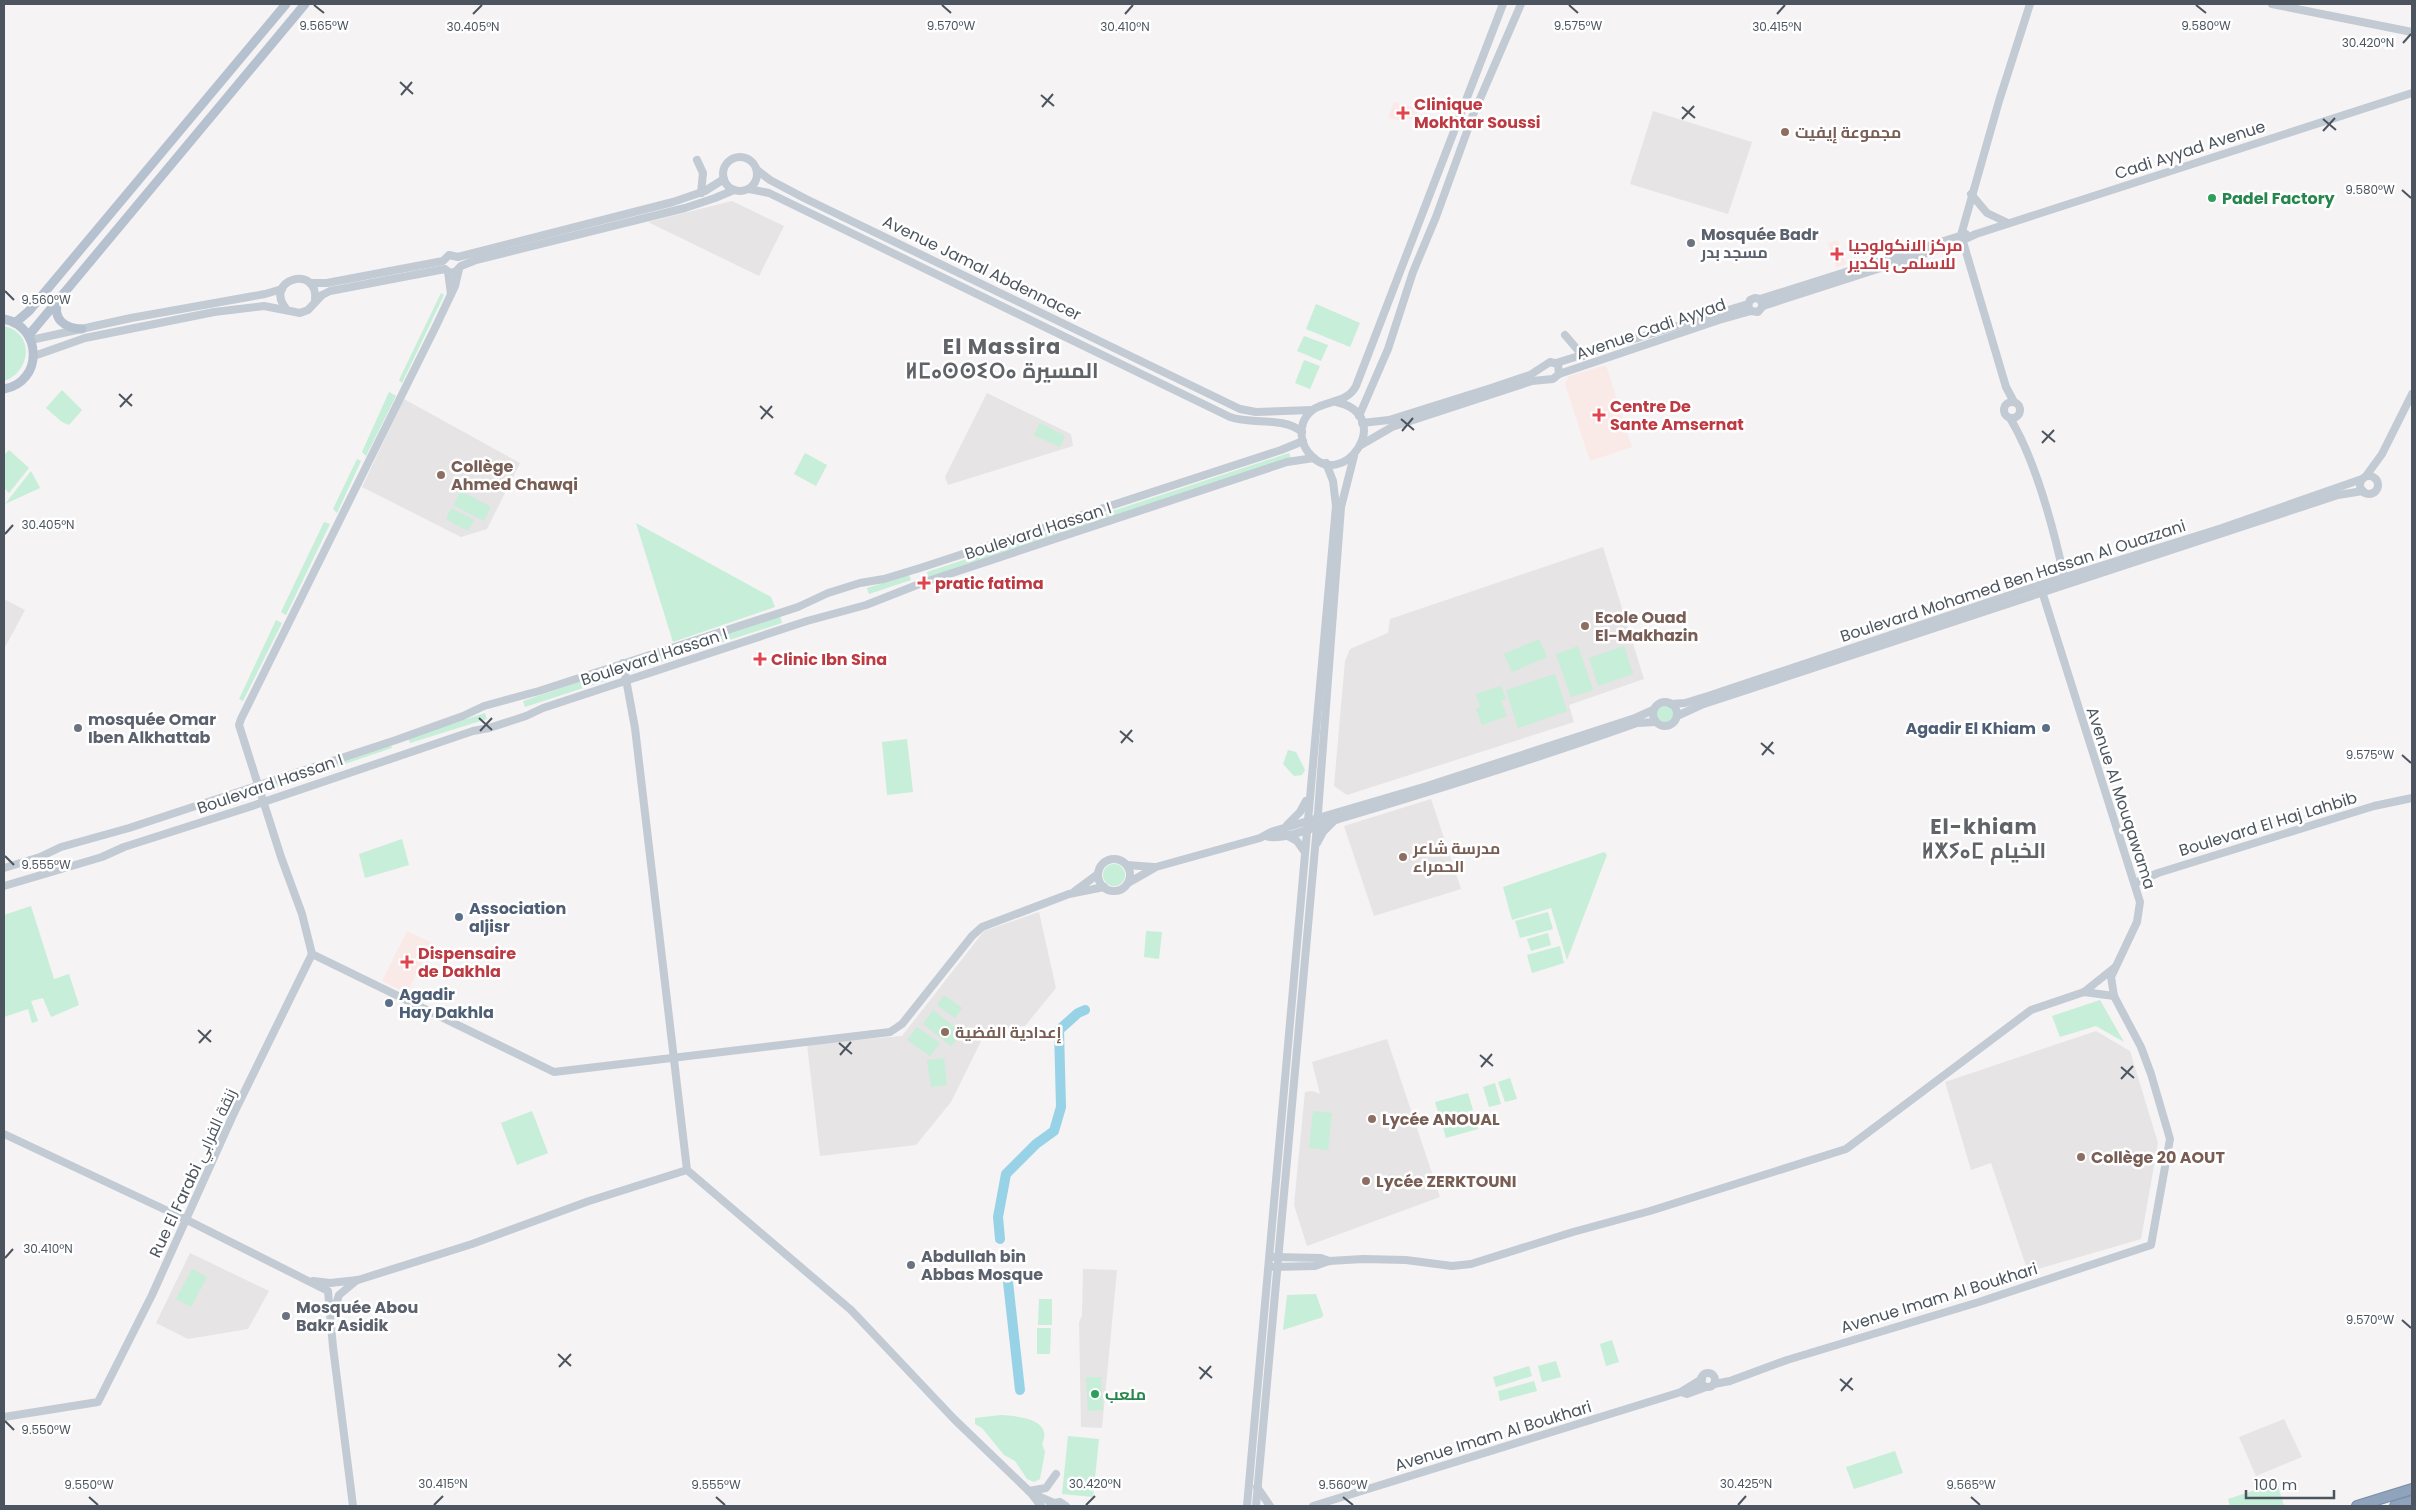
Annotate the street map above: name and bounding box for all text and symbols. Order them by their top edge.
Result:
text: 9.565°W [299,17,349,34]
text: 9.570°W [927,17,975,34]
text: 9.575°W [1554,17,1602,34]
text: 9.580°W [2181,17,2231,34]
text: 30.405°N [446,18,500,35]
text: 30.410°N [1100,18,1150,35]
text: 30.415°N [1752,18,1802,35]
text: 30.420°N [2342,34,2394,51]
place label: Clinique Mokhtar Soussi [1414,93,1541,134]
marker: Clinique Mokhtar Soussi [1396,106,1410,120]
street label: Cadi Ayyad Avenue [2112,115,2268,185]
place label: مجموعة إيفيت [1795,121,1901,144]
marker: مجموعة إيفيت [1779,126,1791,138]
text: 9.580°W [2345,181,2395,198]
place label: Padel Factory [2222,187,2336,210]
marker: Padel Factory [2206,192,2218,204]
street label: Avenue Jamal Abdennacer [879,210,1085,326]
place label: Mosquée Badr مسجد بدر [1700,223,1819,264]
place label: مركز الانكولوجيا للاسلمى باكدير [1847,234,1963,275]
marker: Mosquée Badr مسجد بدر [1685,237,1697,249]
marker: مركز الانكولوجيا للاسلمى باكدير [1830,247,1844,261]
text: 9.560°W [21,291,71,308]
street label: Avenue Cadi Ayyad [1573,293,1729,365]
district label: El Massira ⵍⵎⴰⵙⵙⵉⵔⴰ المسيرة [905,332,1099,385]
place label: Centre De Sante Amsernat [1610,395,1744,436]
marker: Centre De Sante Amsernat [1592,408,1606,422]
place label: Collège Ahmed Chawqi [451,455,578,496]
marker: Collège Ahmed Chawqi [435,469,447,481]
street label: Boulevard Hassan I [962,496,1114,566]
street label: Boulevard Mohamed Ben Hassan Al Ouazzani [1837,514,2189,648]
text: 30.405°N [21,516,75,533]
place label: pratic fatima [935,572,1044,595]
marker: pratic fatima [917,576,931,590]
place label: Ecole Ouad El-Makhazin [1595,606,1698,647]
marker: Ecole Ouad El-Makhazin [1579,620,1591,632]
street label: Boulevard Hassan I [578,622,730,692]
place label: Clinic Ibn Sina [771,648,887,671]
marker: Clinic Ibn Sina [753,652,767,666]
street label: Avenue Al Mouqawama [2081,704,2161,892]
place label: mosquée Omar Iben Alkhattab [88,708,216,749]
place label: Agadir El Khiam [1905,717,2036,740]
marker: mosquée Omar Iben Alkhattab [72,722,84,734]
marker: Agadir El Khiam [2040,722,2052,734]
text: 9.575°W [2346,746,2394,763]
street label: Boulevard Hassan I [194,748,346,820]
street label: Boulevard El Haj Lahbib [2176,786,2360,862]
district label: El-khiam ⵍⵅⵢⴰⵎ الخيام [1922,812,2046,865]
place label: مدرسة شاعر الحمراء [1412,837,1500,878]
marker: مدرسة شاعر الحمراء [1397,851,1409,863]
text: 9.555°W [21,856,71,873]
place label: Association aljisr [469,897,566,938]
marker: Association aljisr [453,911,465,923]
place label: Dispensaire de Dakhla [418,942,516,983]
marker: Dispensaire de Dakhla [400,955,414,969]
place label: Agadir Hay Dakhla [399,983,494,1024]
marker: Agadir Hay Dakhla [383,997,395,1009]
place label: إعدادية الفضية [955,1021,1062,1044]
marker: إعدادية الفضية [939,1026,951,1038]
street label: Rue El Farabi زنقة الفرابي [144,1085,244,1262]
place label: Lycée ANOUAL [1382,1108,1500,1131]
marker: Lycée ANOUAL [1366,1113,1378,1125]
place label: Collège 20 AOUT [2091,1146,2225,1169]
marker: Collège 20 AOUT [2075,1151,2087,1163]
place label: Lycée ZERKTOUNI [1376,1170,1516,1193]
marker: Lycée ZERKTOUNI [1360,1175,1372,1187]
text: 30.410°N [23,1240,73,1257]
place label: Abdullah bin Abbas Mosque [921,1245,1043,1286]
street label: Avenue Imam Al Boukhari [1838,1257,2040,1339]
marker: Abdullah bin Abbas Mosque [905,1259,917,1271]
place label: Mosquée Abou Bakr Asidik [296,1296,418,1337]
marker: Mosquée Abou Bakr Asidik [280,1310,292,1322]
text: 9.570°W [2346,1311,2394,1328]
place label: ملعب [1105,1383,1146,1406]
marker: ملعب [1089,1388,1101,1400]
street label: Avenue Imam Al Boukhari [1392,1395,1594,1477]
text: 9.550°W [21,1421,71,1438]
scale bar [2246,1468,2334,1500]
text: 100 m [2254,1474,2297,1495]
text: 30.415°N [418,1475,468,1492]
text: 30.420°N [1069,1475,1121,1492]
text: 30.425°N [1720,1475,1772,1492]
text: 9.550°W [64,1476,114,1493]
text: 9.555°W [691,1476,741,1493]
text: 9.560°W [1318,1476,1368,1493]
text: 9.565°W [1946,1476,1996,1493]

